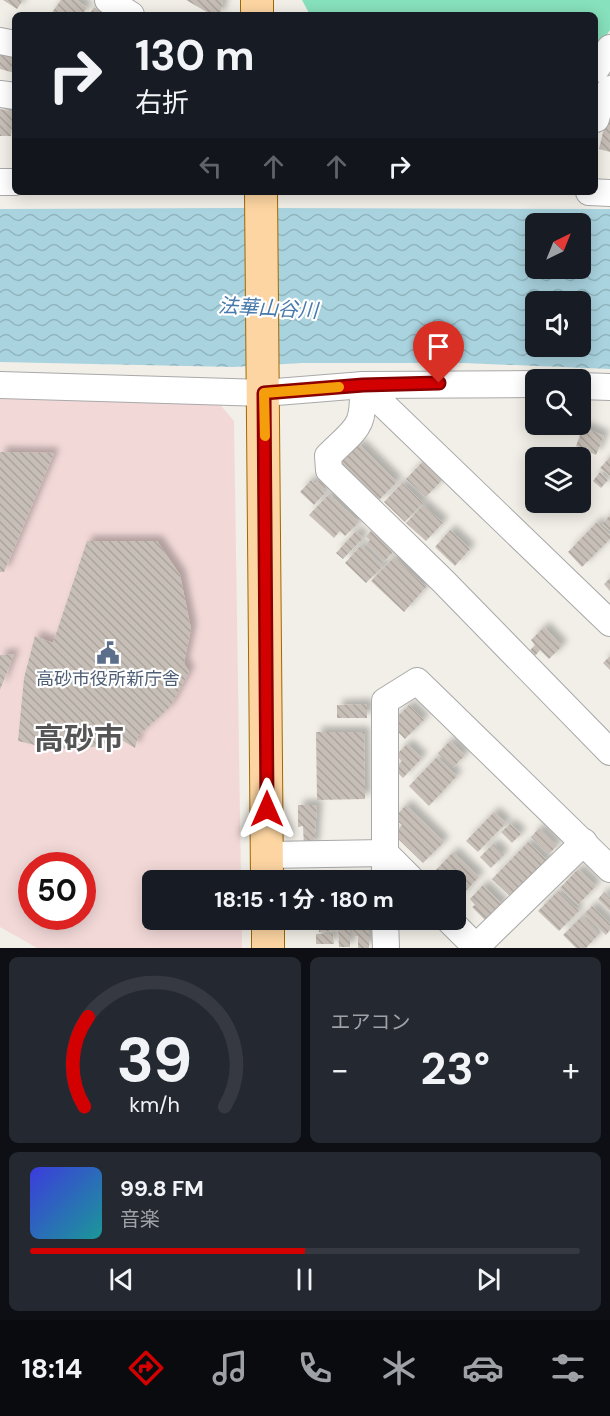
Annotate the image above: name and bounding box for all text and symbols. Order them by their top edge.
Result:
text: 130 m [135,28,255,83]
icon: right [36,36,114,114]
text: 右折 [135,85,189,120]
icon: left [194,150,227,183]
icon: ahead [257,150,290,183]
icon: ahead [320,150,353,183]
icon: right [383,150,416,183]
north arrow [525,213,591,279]
map controls [525,213,591,513]
button: sound [525,291,591,357]
water label: 法華山谷川 [217,292,321,324]
pin [413,321,464,383]
icon: arrive [422,330,455,363]
button: search [525,369,591,435]
button: layers [525,447,591,513]
public building icon: 高砂市役所新庁舎 [95,640,121,666]
place label: 高砂市役所新庁舎 [36,667,180,691]
district label: 高砂市 [34,719,124,758]
position arrow [235,777,299,841]
speed limit sign: 50 [18,852,96,930]
text: 18:15 · 1 分 · 180 m [214,885,394,914]
text: エアコン [331,1009,411,1035]
text: 39 [117,1019,193,1100]
text: 23° [421,1039,490,1098]
text: − [331,1048,349,1091]
text: + [562,1048,580,1091]
text: km/h [129,1091,180,1119]
text: 99.8 FM [120,1174,204,1203]
text: 音楽 [120,1206,160,1232]
icon: previous [105,1263,138,1296]
icon: pause [288,1263,321,1296]
icon: next [472,1263,505,1296]
icon: directions [125,1347,167,1389]
icon: music [209,1347,251,1389]
icon: phone [294,1347,336,1389]
icon: climate [378,1347,420,1389]
icon: car [462,1347,504,1389]
icon: filters [547,1347,589,1389]
text: 18:14 [21,1351,82,1386]

